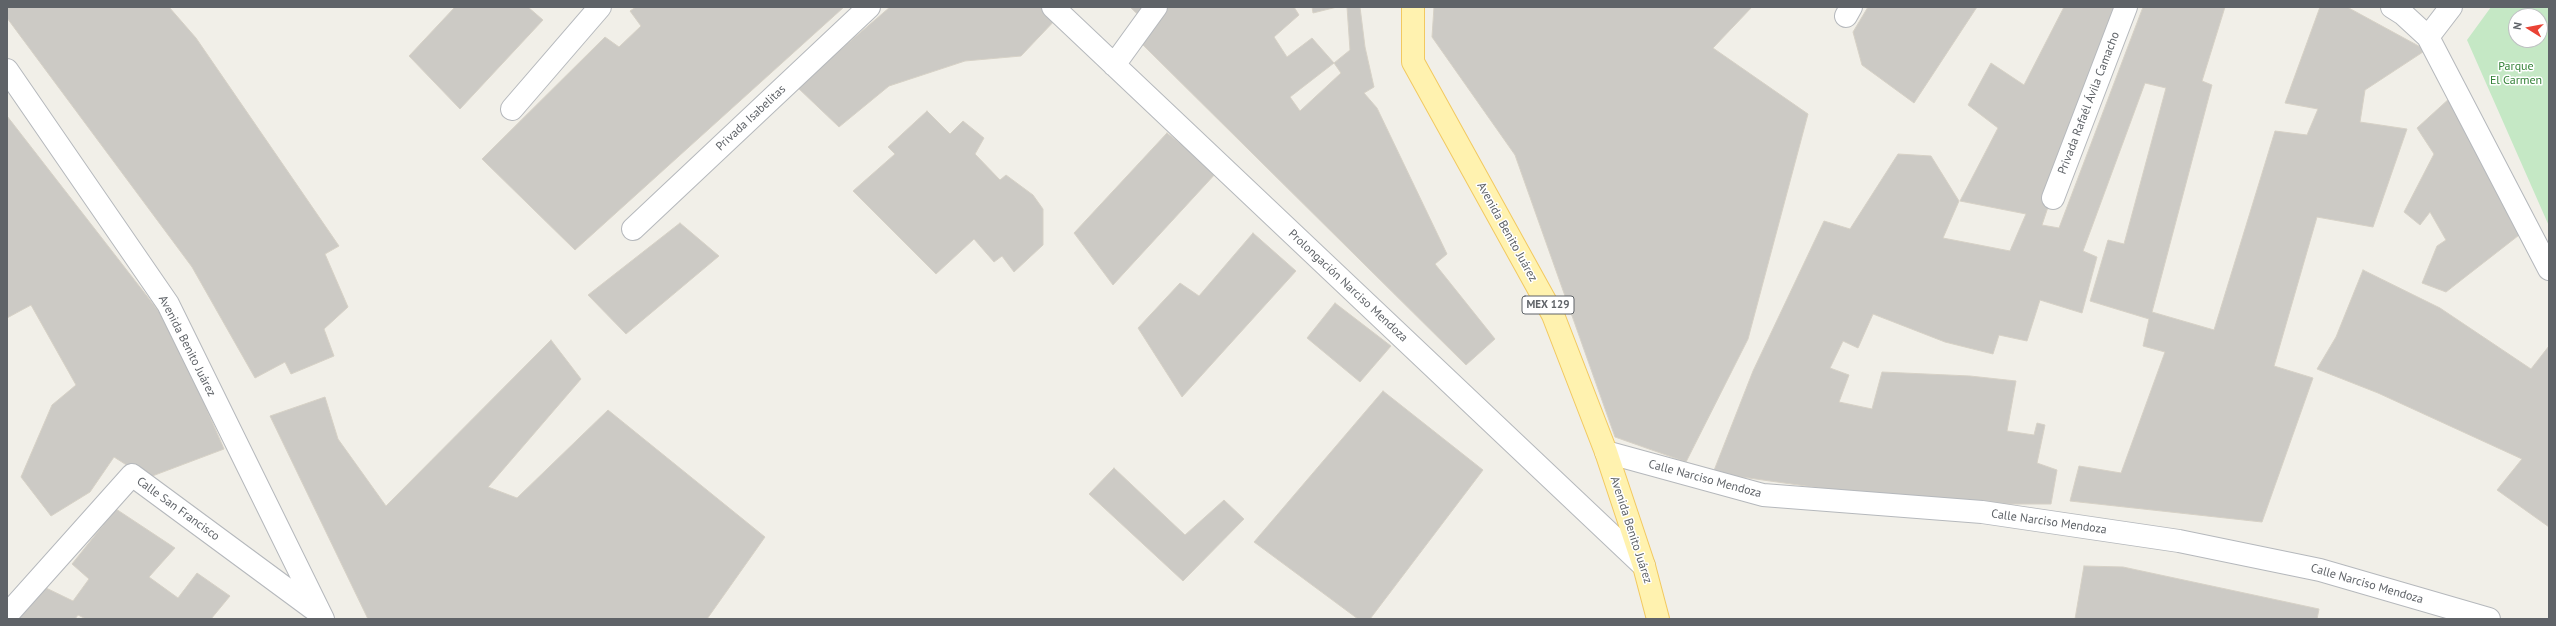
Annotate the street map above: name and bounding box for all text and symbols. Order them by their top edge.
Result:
north arrow [2508,8,2548,48]
text: N [2510,21,2525,31]
street label: Privada Rafaél Ávila Camacho [2055,30,2123,176]
park label: Parque El Carmen [2490,60,2542,88]
street label: Privada Isabelitas [713,82,789,154]
street label: Avenida Benito Juárez [1474,180,1540,284]
street label: Prolongación Narciso Mendoza [1285,227,1411,345]
street label: Avenida Benito Juárez [155,293,219,399]
road number: MEX 129 [1522,296,1574,314]
street label: Calle Narciso Mendoza [1647,457,1763,501]
street label: Calle San Francisco [134,474,222,544]
street label: Avenida Benito Juárez [1607,475,1655,585]
street label: Calle Narciso Mendoza [1990,507,2108,537]
street label: Calle Narciso Mendoza [2309,561,2425,607]

